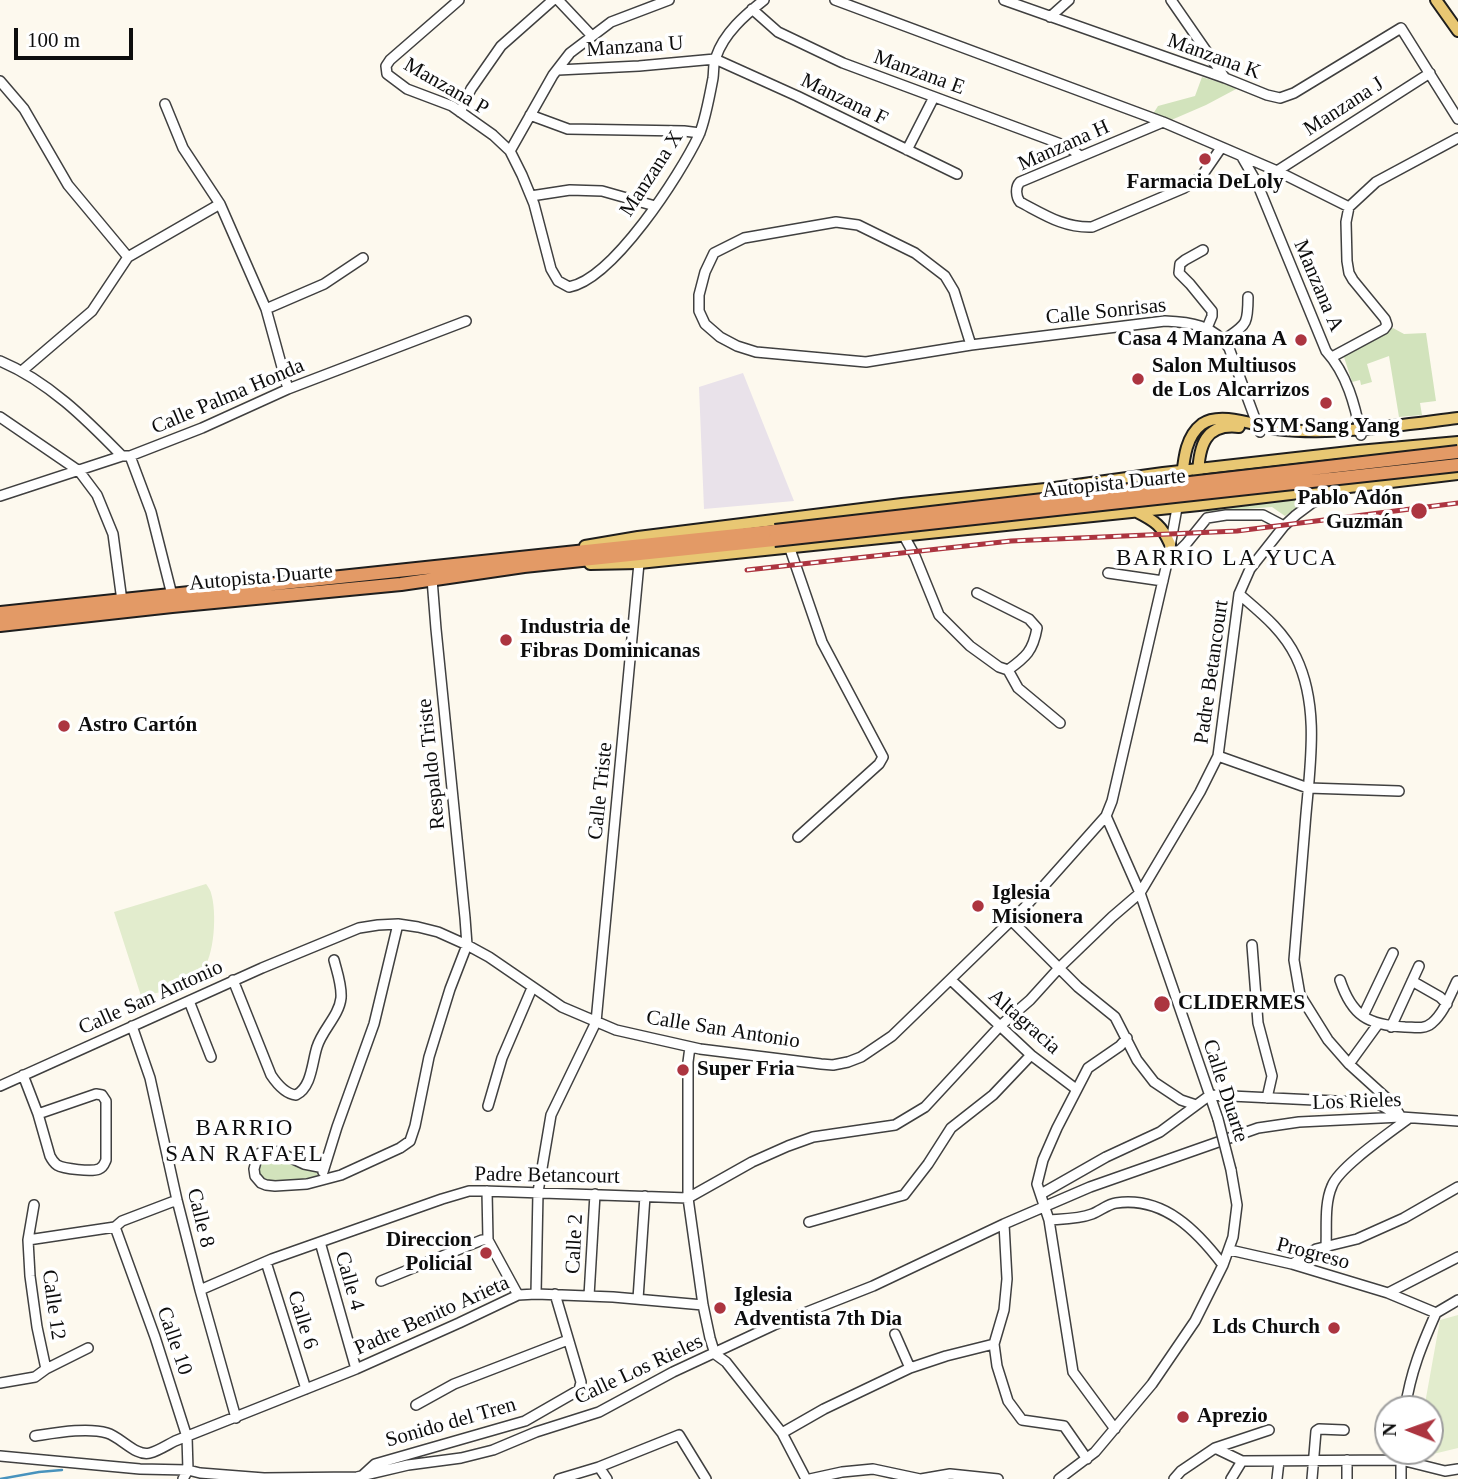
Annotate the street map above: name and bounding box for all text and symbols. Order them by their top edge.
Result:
scale bar [18,14,136,58]
text: 100 m [27,28,80,52]
street label: Manzana K [1164,29,1264,85]
street label: Manzana U [586,31,684,63]
street label: Manzana E [870,45,968,101]
street label: Manzana P [399,53,493,121]
street label: Manzana F [796,68,892,132]
street label: Manzana J [1299,72,1389,142]
street label: Manzana H [1014,115,1114,177]
street label: Manzana X [615,126,689,222]
marker: Farmacia DeLoly [1197,151,1213,167]
place label: Farmacia DeLoly [1127,170,1283,196]
street label: Manzana A [1287,236,1349,336]
street label: Calle Sonrisas [1045,293,1167,331]
place label: Casa 4 Manzana A [1117,327,1287,353]
marker: Casa 4 Manzana A [1293,332,1309,348]
street label: Calle Palma Honda [148,353,308,441]
place label: Salon Multiusos de Los Alcarrizos [1152,354,1309,404]
marker: Salon Multiusos de Los Alcarrizos [1130,371,1146,387]
marker: SYM Sang Yang [1318,395,1334,411]
place label: SYM Sang Yang [1252,414,1400,440]
street label: Autopista Duarte [1041,464,1187,504]
place label: Pablo Adón Guzmán [1297,486,1403,536]
marker: Pablo Adón Guzmán [1409,501,1429,521]
district label: BARRIO LA YUCA [1118,545,1336,573]
street label: Autopista Duarte [188,559,334,597]
street label: Padre Betancourt [1189,598,1235,746]
place label: Industria de Fibras Dominicanas [520,615,700,665]
marker: Industria de Fibras Dominicanas [498,632,514,648]
street label: Respaldo Triste [413,697,451,831]
place label: Astro Cartón [78,713,197,739]
marker: Astro Cartón [56,718,72,734]
street label: Calle Triste [583,741,619,841]
place label: Iglesia Misionera [992,881,1083,931]
marker: Iglesia Misionera [970,898,986,914]
street label: Calle San Antonio [75,955,227,1041]
street label: Altagracia [983,984,1065,1060]
place label: CLIDERMES [1178,991,1305,1017]
marker: CLIDERMES [1152,994,1172,1014]
street label: Calle San Antonio [644,1005,802,1055]
street label: Calle Duarte [1197,1036,1253,1146]
place label: Super Fria [697,1057,794,1083]
marker: Super Fria [675,1062,691,1078]
street label: Los Rieles [1312,1088,1402,1116]
district label: BARRIO SAN RAFAEL [166,1115,324,1169]
street label: Padre Betancourt [474,1162,620,1190]
street label: Calle 8 [181,1186,219,1250]
street label: Calle 2 [561,1213,589,1275]
place label: Direccion Policial [386,1228,472,1278]
street label: Progreso [1274,1232,1352,1276]
marker: Direccion Policial [478,1245,494,1261]
street label: Calle 4 [329,1249,369,1313]
street label: Calle 12 [36,1268,70,1342]
street label: Padre Benito Arieta [351,1271,513,1361]
place label: Iglesia Adventista 7th Dia [734,1283,902,1333]
street label: Calle 6 [281,1288,323,1352]
marker: Iglesia Adventista 7th Dia [712,1300,728,1316]
street label: Calle 10 [151,1304,197,1378]
place label: Lds Church [1212,1315,1320,1341]
marker: Lds Church [1326,1320,1342,1336]
street label: Calle Los Rieles [571,1329,707,1411]
street label: Sonido del Tren [383,1392,519,1454]
north arrow [1374,1395,1444,1465]
place label: Aprezio [1197,1404,1268,1430]
marker: Aprezio [1175,1409,1191,1425]
text: N [1379,1423,1400,1437]

